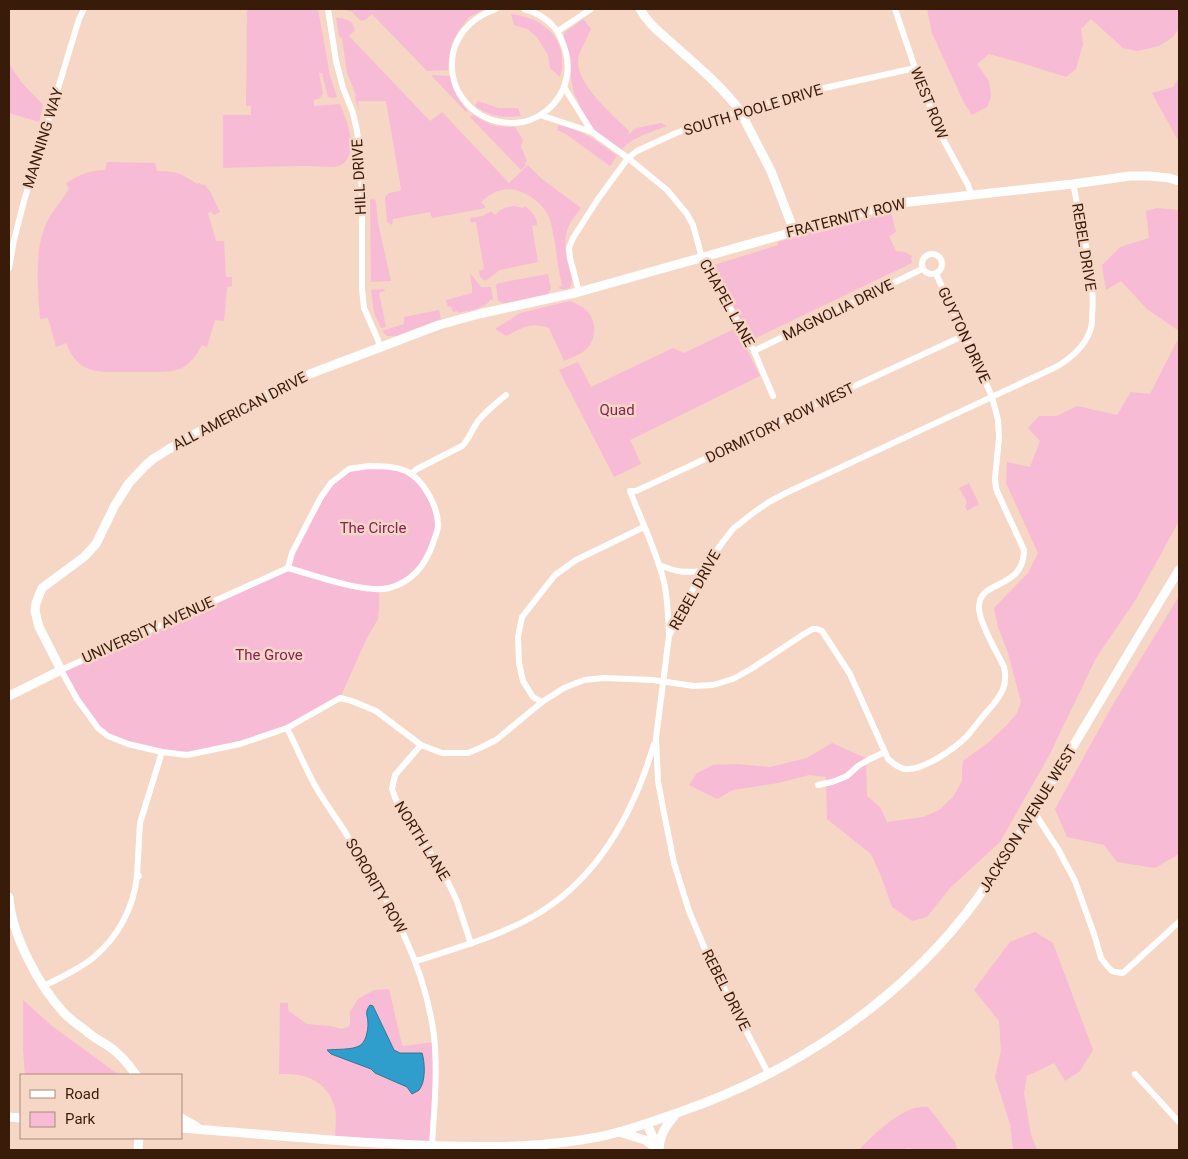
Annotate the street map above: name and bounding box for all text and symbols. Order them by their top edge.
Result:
street label: WEST ROW [906,64,952,142]
street label: SOUTH POOLE DRIVE [682,80,825,140]
street label: MANNING WAY [19,86,67,190]
street label: HILL DRIVE [348,138,370,215]
street label: FRATERNITY ROW [784,194,908,242]
street label: REBEL DRIVE [1068,202,1100,293]
street label: CHAPEL LANE [696,256,759,350]
street label: MAGNOLIA DRIVE [780,275,897,345]
street label: GUYTON DRIVE [934,284,994,386]
street label: ALL AMERICAN DRIVE [170,368,311,454]
street label: DORMITORY ROW WEST [703,379,857,467]
park label: Quad [599,401,635,419]
park label: The Circle [340,519,406,537]
street label: REBEL DRIVE [666,546,725,633]
street label: UNIVERSITY AVENUE [79,593,217,667]
park label: The Grove [235,646,303,664]
street label: JACKSON AVENUE WEST [975,742,1081,896]
street label: NORTH LANE [390,798,454,884]
street label: SORORITY ROW [342,835,410,937]
street label: REBEL DRIVE [698,946,754,1034]
legend [20,1074,182,1139]
text: Road [65,1085,99,1103]
text: Park [65,1110,96,1128]

